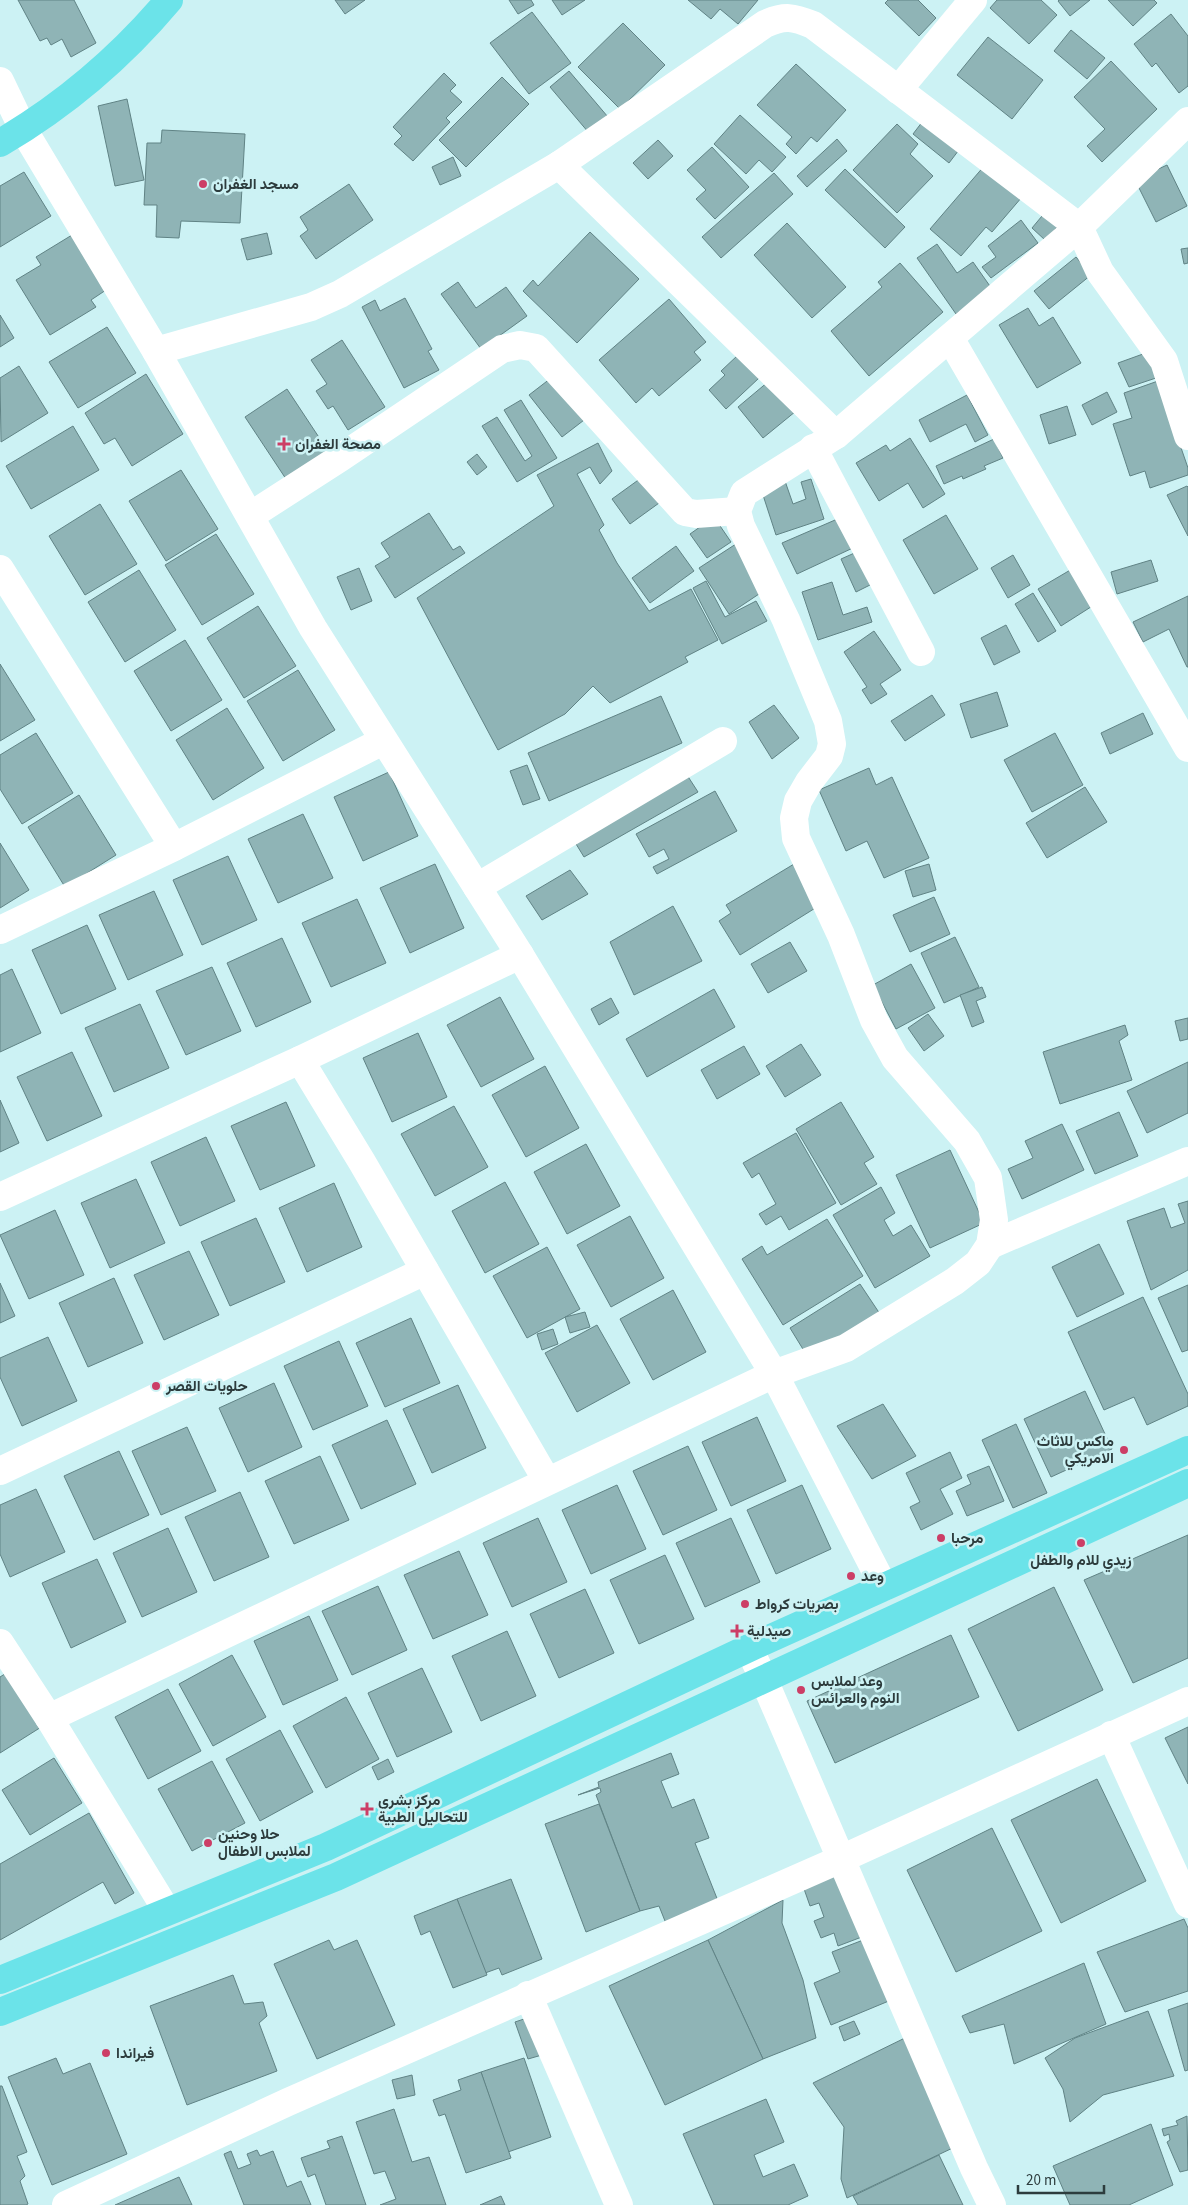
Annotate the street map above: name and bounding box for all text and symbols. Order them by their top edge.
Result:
place label: مسجد الغفران [213,174,299,195]
marker: مسجد الغفران [197,178,209,190]
place label: مصحة الغفران [295,434,381,455]
marker: مصحة الغفران [277,437,291,451]
place label: حلويات القصر [165,1376,248,1397]
marker: حلويات القصر [150,1380,162,1392]
place label: ماكس للاثاث الامريكي [1037,1431,1114,1471]
marker: ماكس للاثاث الامريكي [1118,1444,1130,1456]
place label: مرحبا [951,1528,983,1549]
marker: مرحبا [935,1532,947,1544]
marker: زيدي للام والطفل [1075,1537,1087,1549]
place label: زيدي للام والطفل [1030,1550,1132,1573]
place label: وعد [861,1566,884,1587]
marker: وعد [845,1570,857,1582]
place label: بصريات كرواط [755,1594,839,1615]
marker: بصريات كرواط [739,1598,751,1610]
place label: صيدلية [747,1621,792,1642]
marker: صيدلية [731,1625,743,1637]
place label: وعد لملابس النوم والعرائس [811,1671,900,1709]
marker: وعد لملابس النوم والعرائس [795,1684,807,1696]
place label: مركز بشرى للتحاليل الطبية [378,1790,468,1828]
marker: مركز بشرى للتحاليل الطبية [360,1802,374,1816]
place label: حلا وحنين لملابس الاطفال [218,1824,311,1862]
marker: حلا وحنين لملابس الاطفال [202,1837,214,1849]
place label: فيراندا [116,2043,154,2064]
marker: فيراندا [100,2047,112,2059]
scale bar [1018,2162,1104,2194]
text: 20 m [1026,2170,1056,2191]

